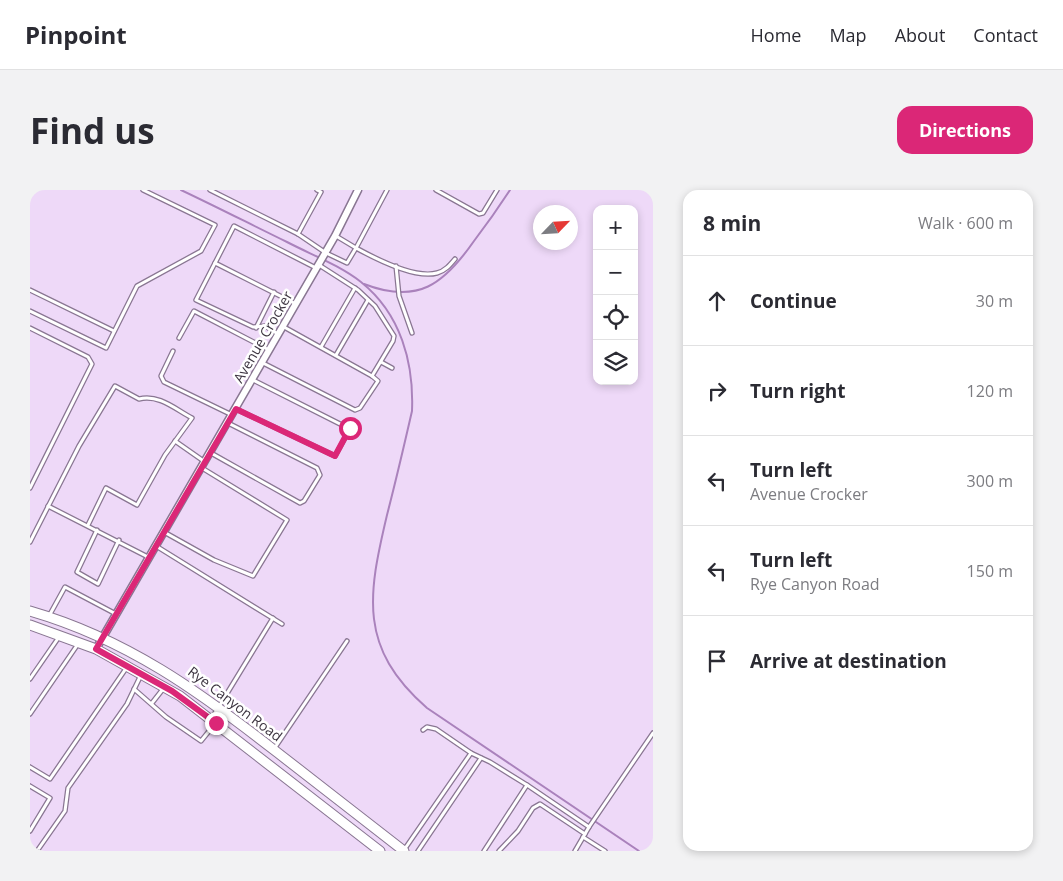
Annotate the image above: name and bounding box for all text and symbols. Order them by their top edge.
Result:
text: Pinpoint [25,18,127,51]
text: Home [751,23,801,47]
text: Map [829,23,867,47]
text: About [895,23,945,47]
text: Contact [973,23,1038,47]
button: Directions [897,106,1033,154]
text: Find us [30,107,155,154]
north arrow [533,205,578,250]
map controls [593,205,638,385]
button: + [593,205,638,250]
text: 8 min [703,209,761,237]
text: Walk · 600 m [918,212,1013,234]
button: − [593,250,638,295]
street label: Avenue Crocker [229,287,297,386]
icon: ahead [703,287,731,315]
text: Continue [750,288,837,314]
text: 30 m [976,290,1013,312]
button: locate [593,295,638,340]
button: layers [593,340,638,385]
icon: right [703,377,731,405]
text: Turn right [750,378,845,404]
text: 120 m [967,380,1013,402]
route start [339,417,362,440]
text: Turn left [750,457,832,483]
icon: left [703,467,731,495]
text: 300 m [967,470,1013,492]
text: Avenue Crocker [750,483,868,505]
text: Turn left [750,547,832,573]
icon: left [703,557,731,585]
text: 150 m [967,560,1013,582]
text: Rye Canyon Road [750,573,880,595]
icon: arrive [703,647,731,675]
text: Arrive at destination [750,648,947,674]
street label: Rye Canyon Road [184,662,286,745]
route end [205,712,228,735]

